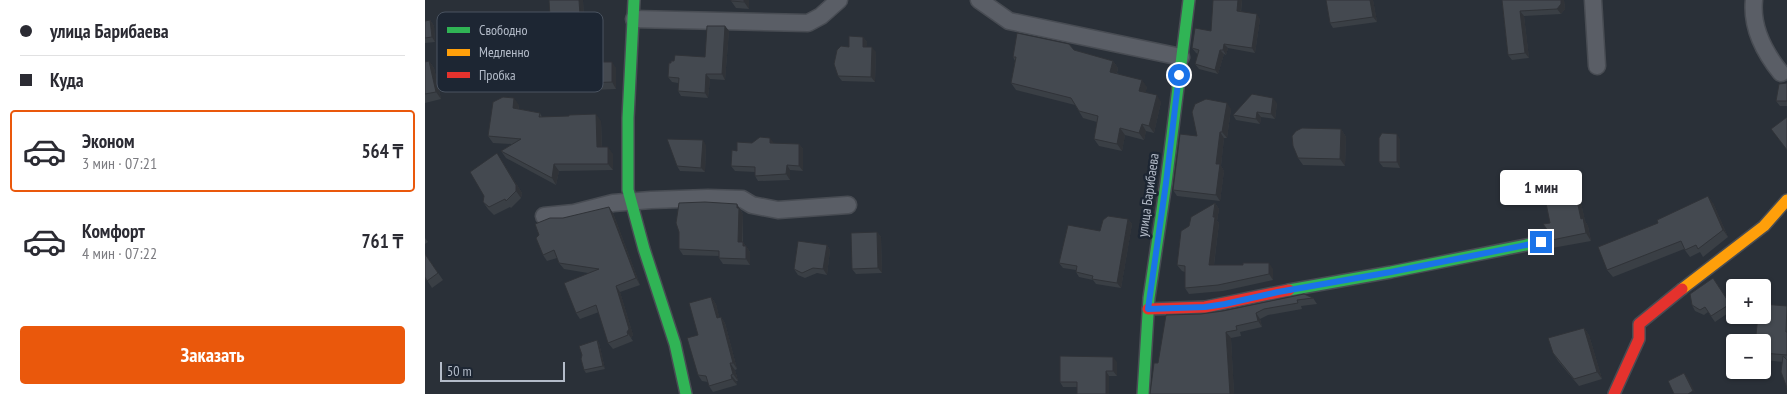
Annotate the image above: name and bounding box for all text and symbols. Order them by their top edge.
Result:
legend [437,12,603,92]
text: улица Барибаева [50,19,169,43]
text: Свободно [479,21,527,39]
text: Медленно [479,43,530,61]
route start [1168,64,1190,86]
text: Пробка [479,66,516,84]
text: Куда [50,68,84,92]
icon: car [22,129,67,174]
text: Эконом [82,129,135,153]
text: 564 ₸ [361,139,403,163]
street label: улица Барибаева [1133,152,1163,238]
text: 3 мин · 07:21 [82,153,157,173]
callout: 1 мин [1500,170,1582,204]
text: 1 мин [1524,177,1558,197]
icon: car [22,219,67,264]
text: Комфорт [82,219,145,243]
text: 761 ₸ [361,229,403,253]
route end [1530,231,1552,253]
text: 4 мин · 07:22 [82,243,157,263]
map controls [1726,279,1771,379]
button: + [1726,279,1771,324]
button: Заказать [20,326,405,384]
button: − [1726,334,1771,379]
scale bar [440,359,565,382]
text: 50 m [447,362,472,380]

